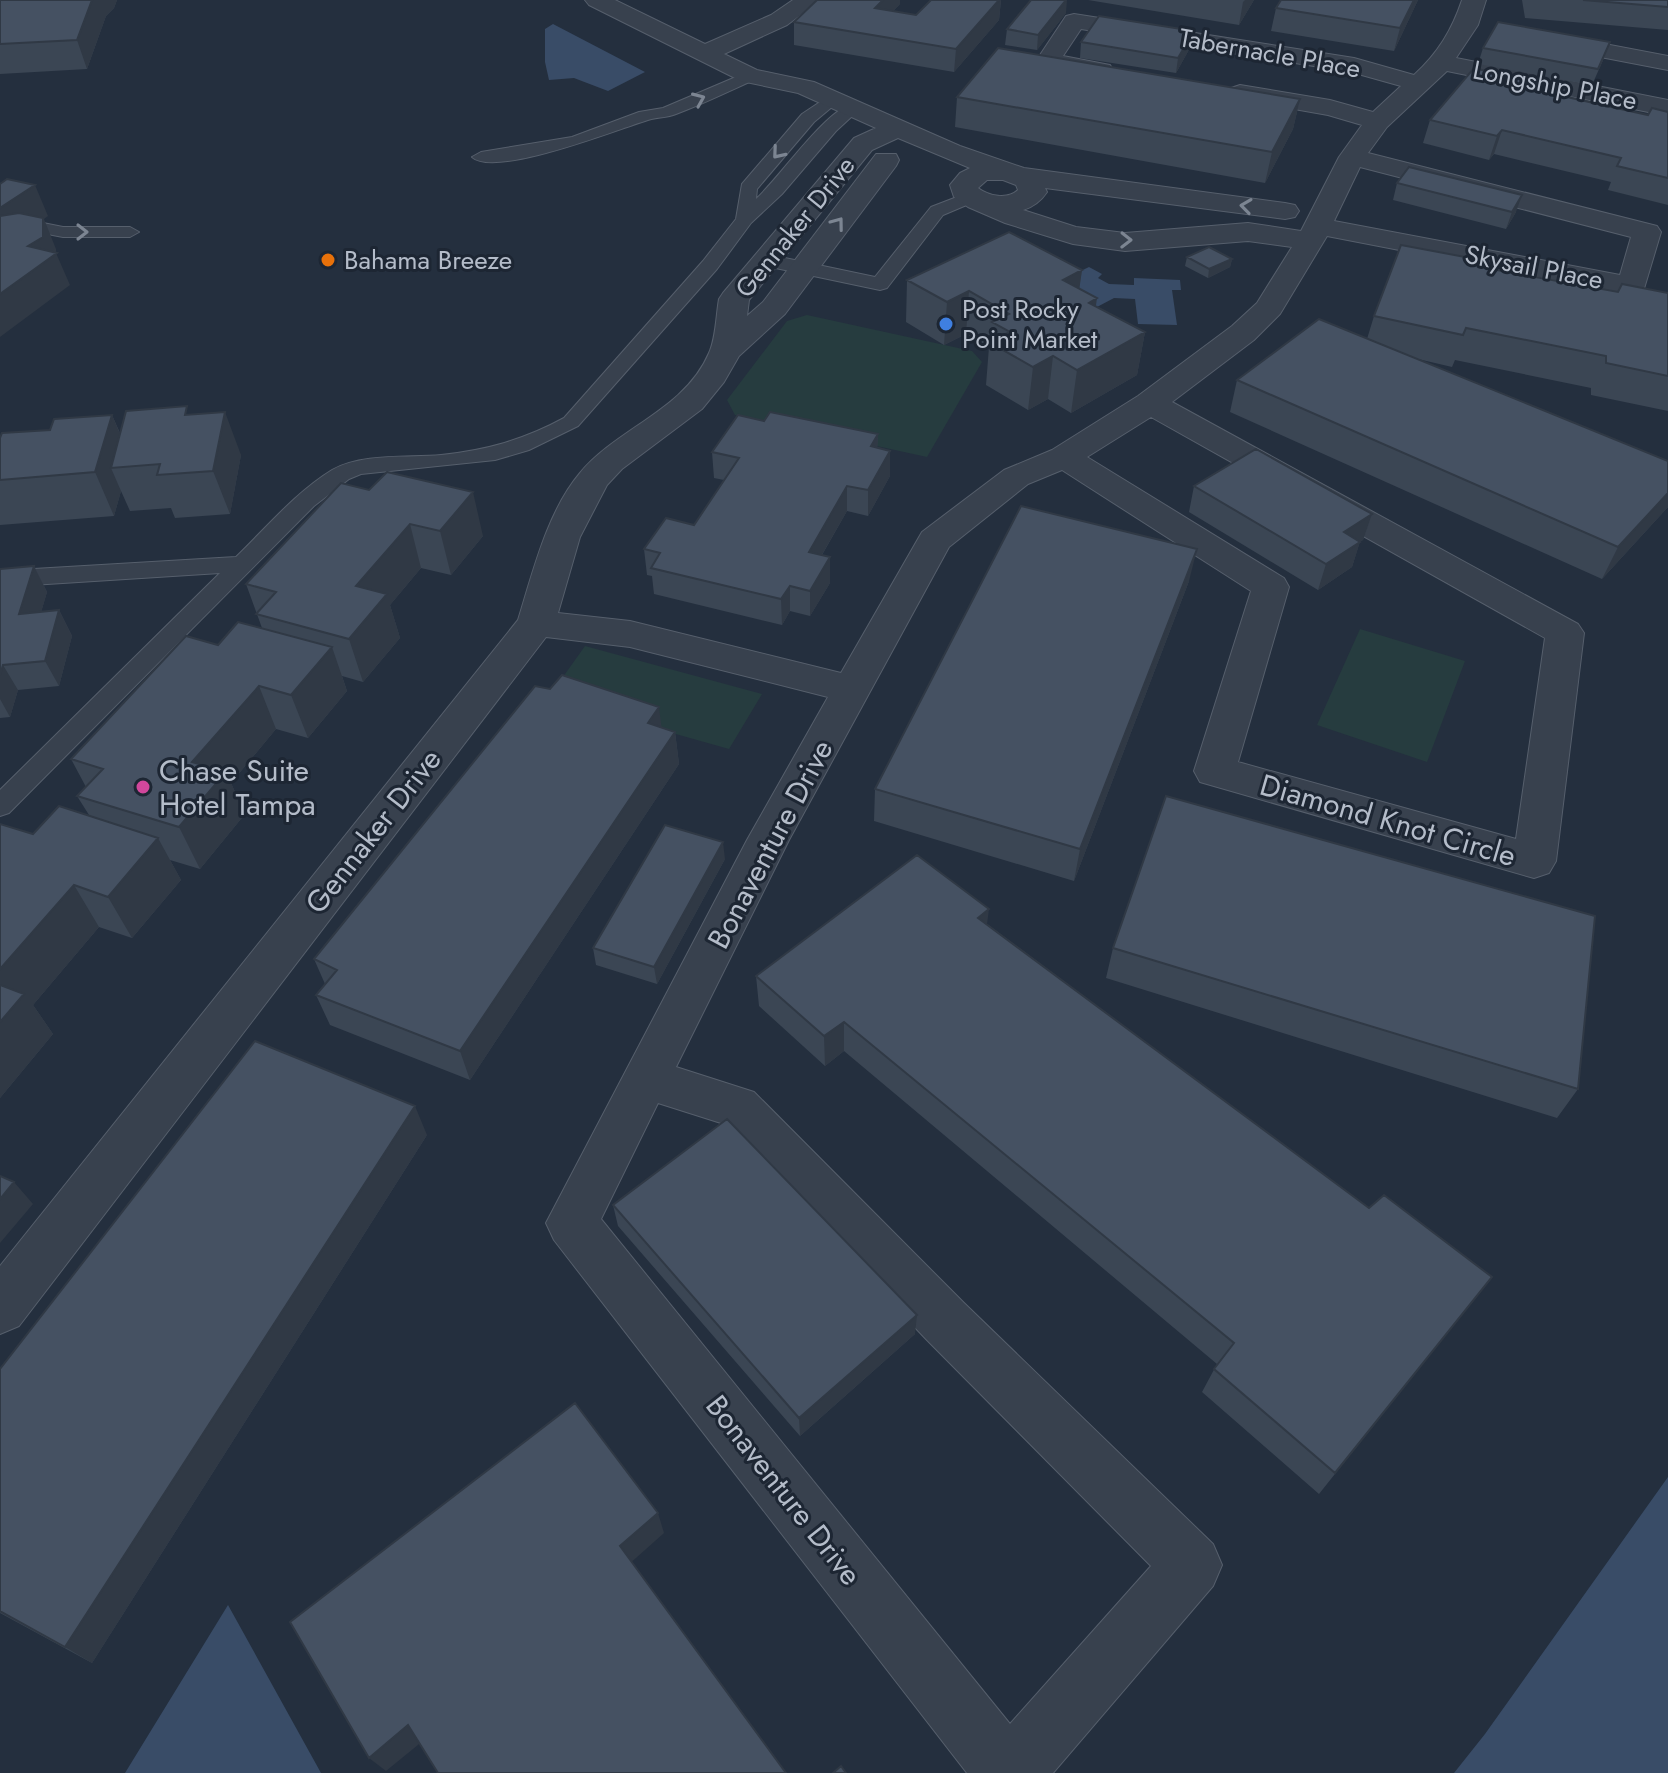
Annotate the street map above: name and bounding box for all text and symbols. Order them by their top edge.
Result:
street label: Tabernacle Place [1176,18,1364,88]
street label: Longship Place [1470,50,1640,120]
one-way arrow [691,93,705,109]
one-way arrow [773,144,788,158]
street label: Gennaker Drive [726,148,864,306]
one-way arrow [1239,198,1253,215]
one-way arrow [828,218,842,232]
one-way arrow [76,223,89,241]
one-way arrow [1121,231,1133,249]
street label: Skysail Place [1462,235,1606,299]
place label: Bahama Breeze [344,241,512,279]
marker: Bahama Breeze [319,251,337,269]
place label: Post Rocky Point Market [962,290,1098,358]
marker: Post Rocky Point Market [937,315,955,333]
street label: Bonaventure Drive [697,732,843,956]
street label: Gennaker Drive [295,739,451,923]
place label: Chase Suite Hotel Tampa [159,749,316,826]
street label: Diamond Knot Circle [1255,763,1521,877]
marker: Chase Suite Hotel Tampa [134,778,152,796]
street label: Bonaventure Drive [696,1386,872,1594]

